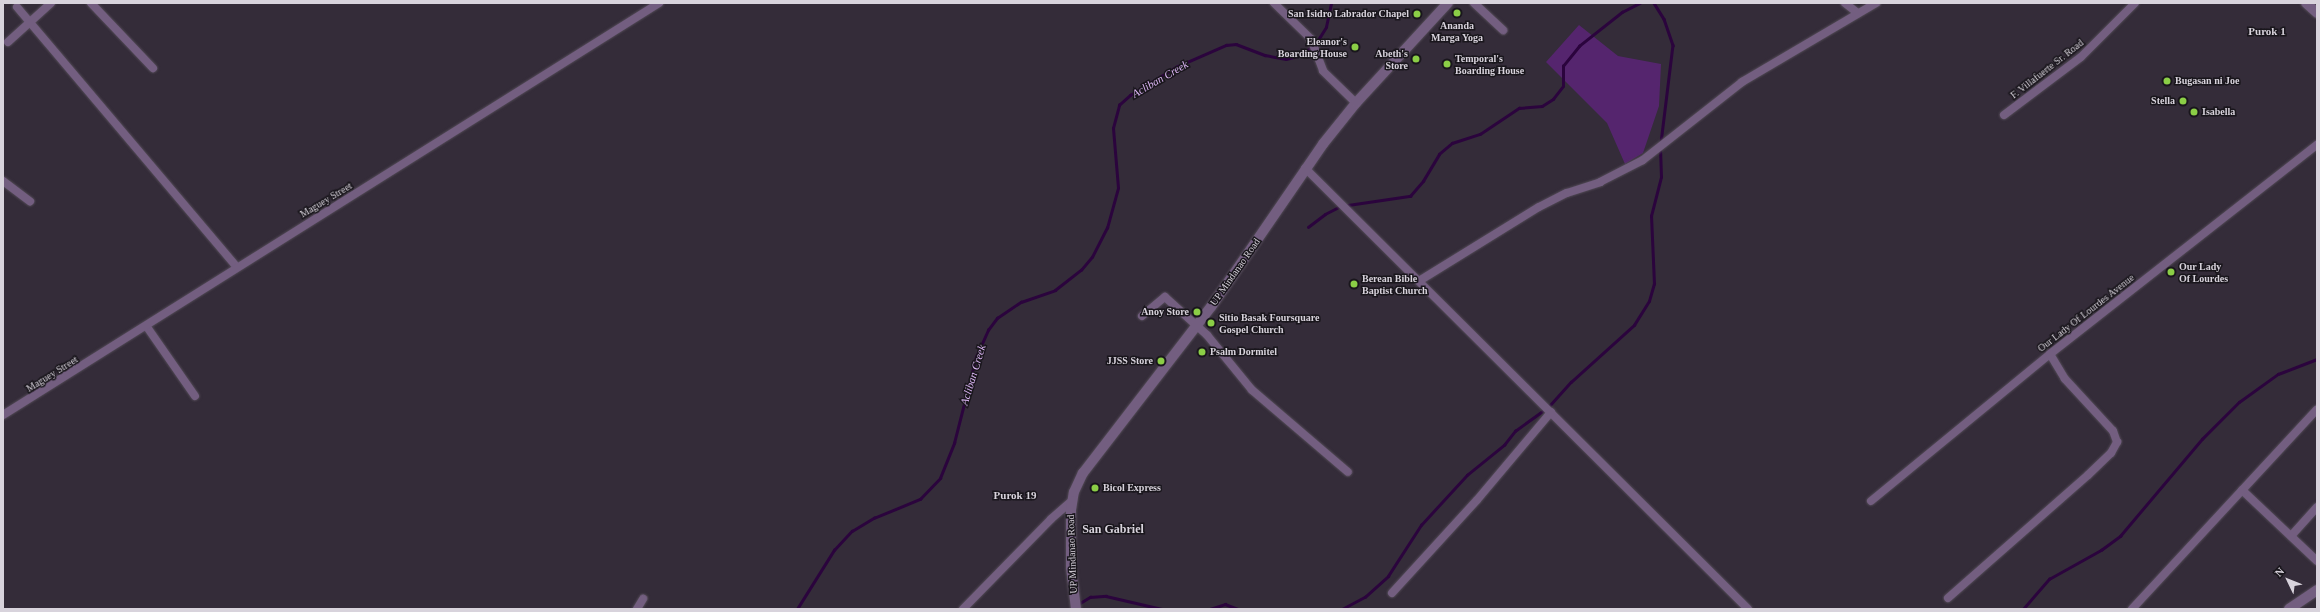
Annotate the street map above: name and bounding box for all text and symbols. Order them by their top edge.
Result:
place label: San Isidro Labrador Chapel [1288,8,1409,20]
marker: Ananda Marga Yoga [1452,8,1462,18]
marker: San Isidro Labrador Chapel [1412,9,1422,19]
place label: Ananda Marga Yoga [1431,19,1483,42]
district label: Purok 1 [2248,24,2286,38]
place label: Eleanor's Boarding House [1278,35,1347,58]
street label: F. Villafuerte Sr. Road [2008,37,2086,101]
marker: Eleanor's Boarding House [1350,42,1360,52]
place label: Abeth's Store [1375,47,1408,70]
place label: Temporal's Boarding House [1455,52,1524,76]
marker: Abeth's Store [1411,54,1421,64]
water label: Acliban Creek [1129,58,1191,100]
marker: Temporal's Boarding House [1442,59,1452,69]
place label: Bugasan ni Joe [2175,75,2239,87]
marker: Bugasan ni Joe [2162,76,2172,86]
place label: Stella [2151,95,2175,107]
marker: Stella [2178,96,2188,106]
place label: Isabella [2202,106,2235,118]
marker: Isabella [2189,107,2199,117]
street label: Maguey Street [298,180,354,220]
street label: UP Mindanao Road [1207,236,1263,308]
place label: Our Lady Of Lourdes [2179,260,2228,284]
marker: Our Lady Of Lourdes [2166,267,2176,277]
street label: Our Lady Of Lourdes Avenue [2035,271,2137,355]
place label: Berean Bible Baptist Church [1362,272,1428,296]
marker: Berean Bible Baptist Church [1349,279,1359,289]
place label: Anoy Store [1141,306,1189,318]
marker: Anoy Store [1192,307,1202,317]
place label: Sitio Basak Foursquare Gospel Church [1219,311,1319,334]
marker: Sitio Basak Foursquare Gospel Church [1206,318,1216,328]
water label: Acliban Creek [958,343,988,407]
place label: Psalm Dormitel [1210,346,1277,358]
marker: Psalm Dormitel [1197,347,1207,357]
street label: Maguey Street [24,353,80,395]
place label: JJSS Store [1107,355,1153,367]
marker: JJSS Store [1156,356,1166,366]
place label: Bicol Express [1103,482,1161,494]
marker: Bicol Express [1090,483,1100,493]
district label: Purok 19 [994,488,1036,502]
street label: UP Mindanao Road [1065,514,1079,594]
district label: San Gabriel [1082,523,1144,537]
north arrow [2268,560,2308,600]
text: N [2272,565,2286,579]

